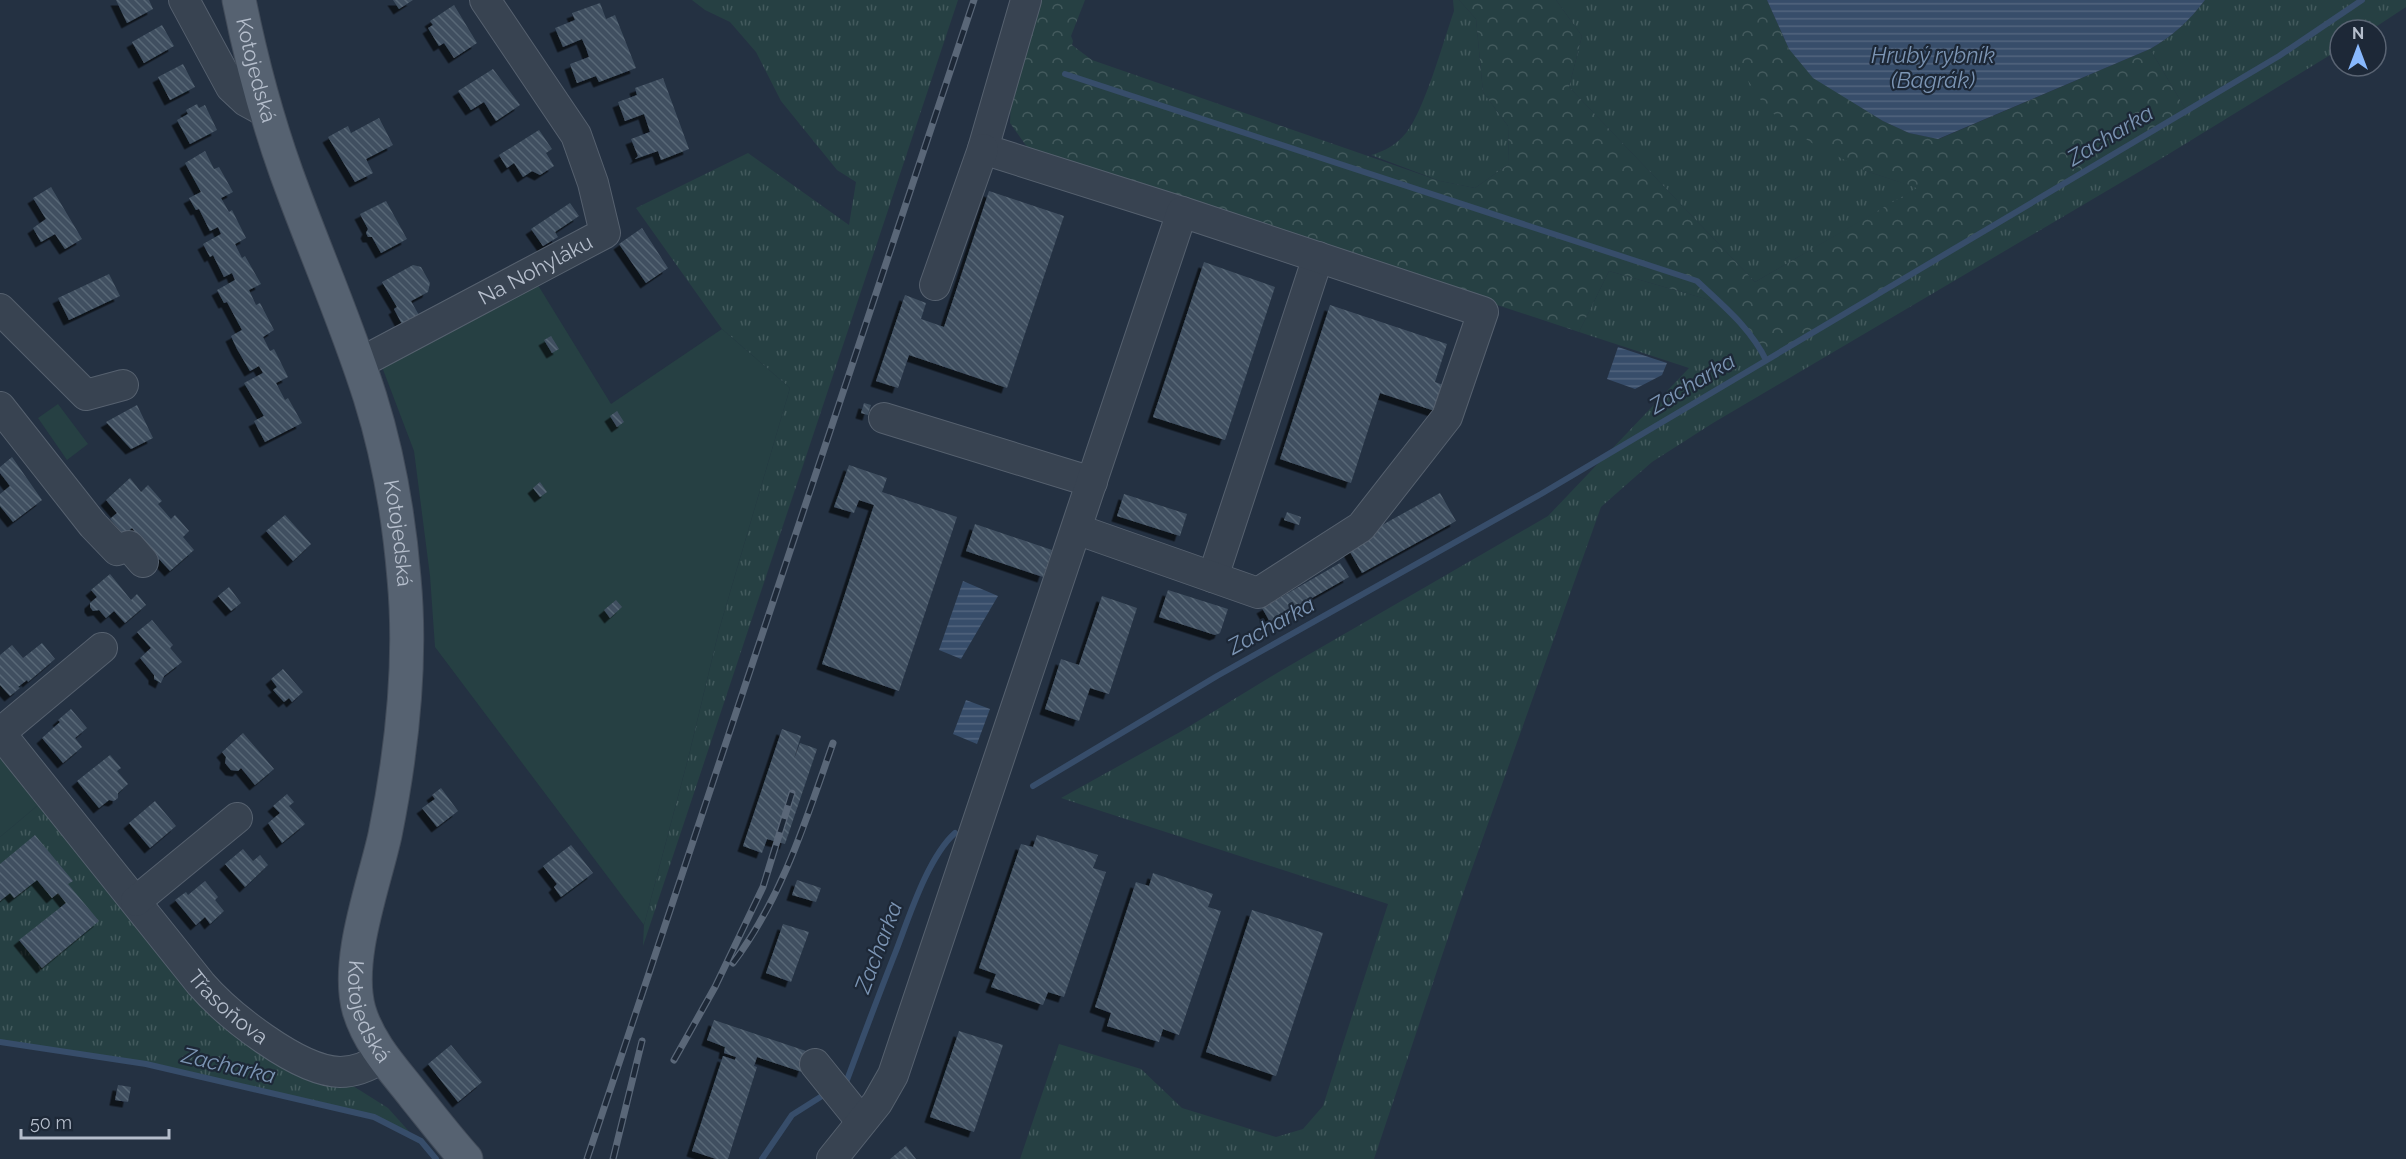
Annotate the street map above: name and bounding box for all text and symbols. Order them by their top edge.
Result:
street label: Kotojedská [231,15,282,125]
north arrow [2328,18,2388,78]
text: N [2352,24,2364,43]
water label: Hrubý rybník (Bagrák) [1871,42,1995,93]
water label: Zacharka [2062,99,2158,171]
street label: Na Nohyláku [474,229,597,310]
water label: Zacharka [1644,347,1740,419]
street label: Kotojedská [379,478,418,588]
water label: Zacharka [1222,591,1319,660]
water label: Zacharka [848,898,907,997]
street label: Kotojedská [343,959,396,1067]
street label: Třasoňova [183,965,273,1050]
water label: Zacharka [179,1041,278,1088]
scale bar [21,1102,170,1140]
text: 50 m [30,1112,72,1133]

